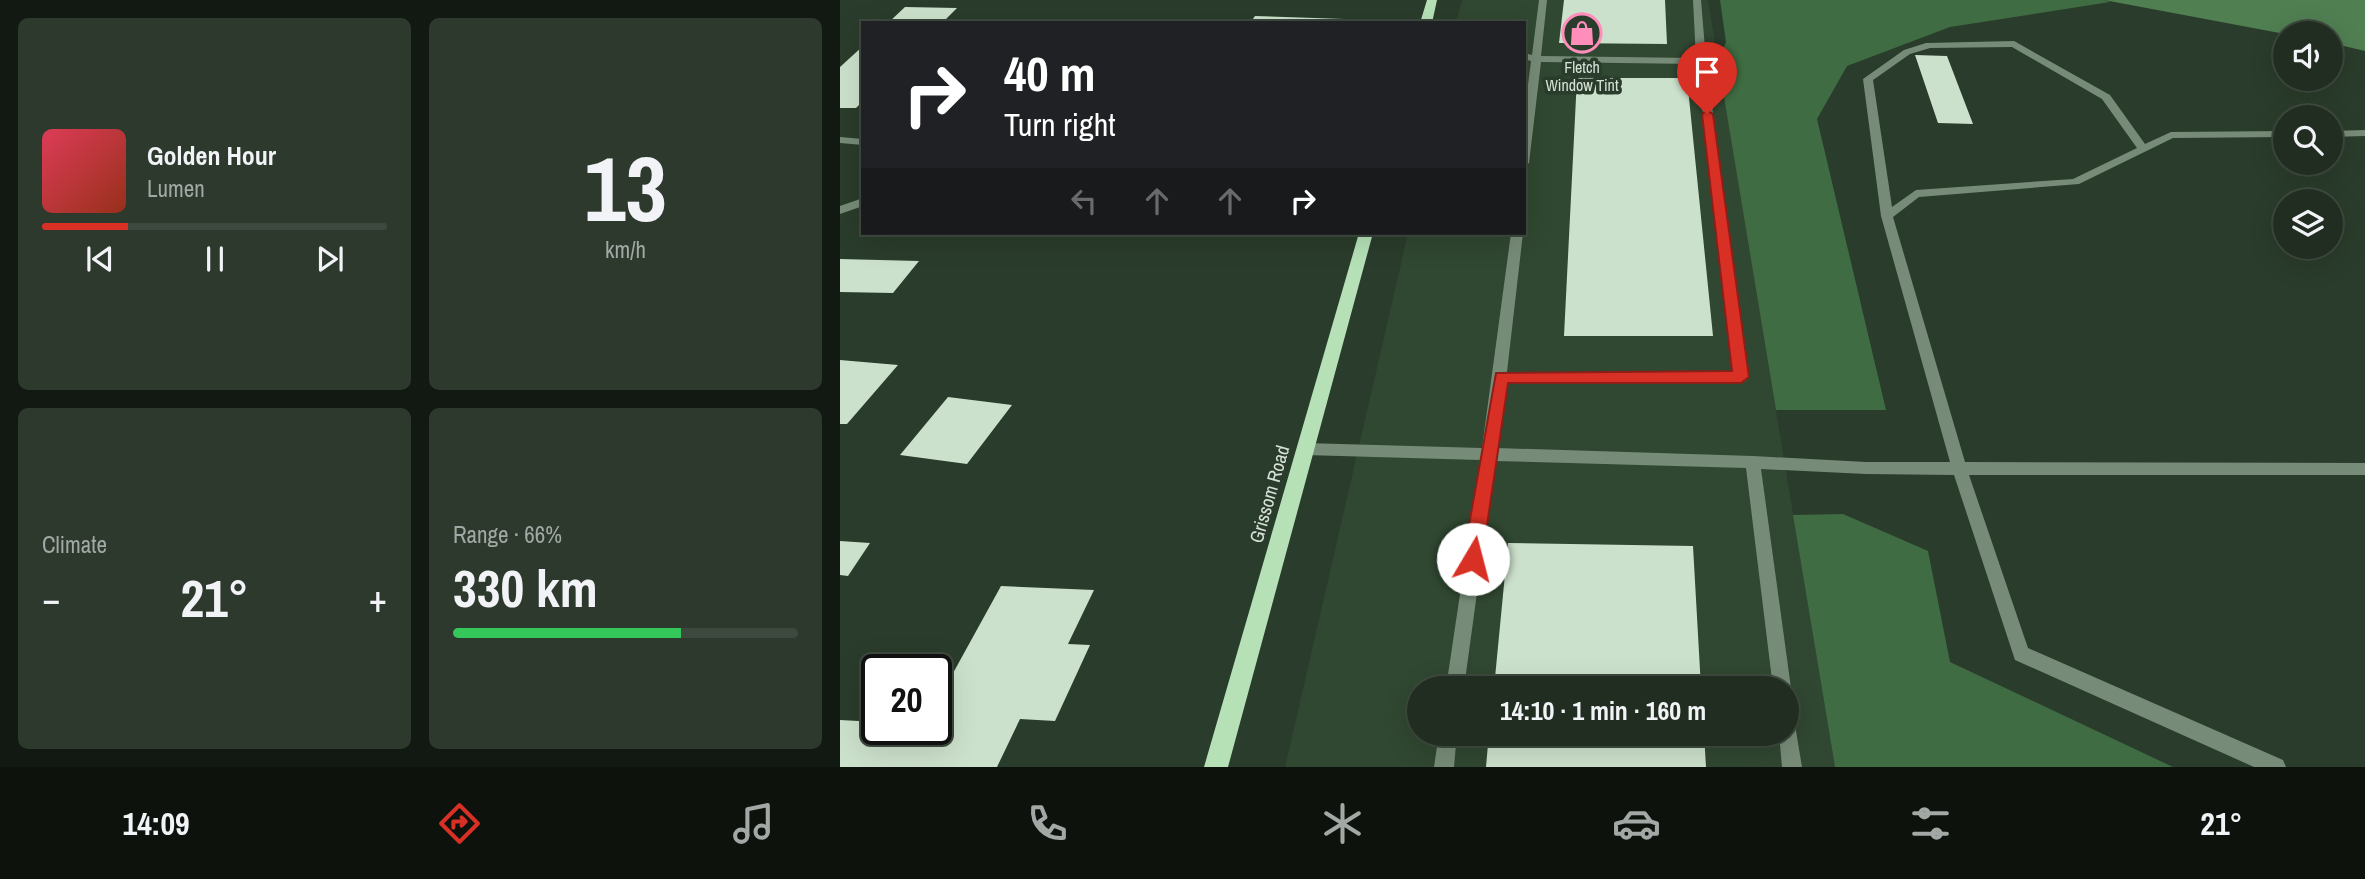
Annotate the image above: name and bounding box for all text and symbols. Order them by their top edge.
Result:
shop icon: Fletch Window Tint [1561,12,1603,54]
map controls [2273,21,2343,259]
button: sound [2273,21,2343,91]
text: 40 m [1004,40,1096,106]
pin [1677,42,1737,114]
icon: right [889,49,980,140]
icon: arrive [1688,53,1726,91]
place label: Fletch Window Tint [1545,56,1619,96]
text: Turn right [1004,103,1116,146]
button: search [2273,105,2343,175]
text: 13 [584,127,667,249]
text: Golden Hour [147,138,276,173]
text: Lumen [147,173,205,204]
icon: left [1065,182,1103,220]
icon: ahead [1138,182,1176,220]
icon: ahead [1211,182,1249,220]
icon: right [1284,182,1322,220]
button: layers [2273,189,2343,259]
text: km/h [605,234,646,265]
icon: previous [81,240,119,278]
icon: pause [196,240,234,278]
icon: next [311,240,349,278]
street label: Grissom Road [1243,442,1295,546]
text: Range · 66% [453,519,562,550]
position arrow [1436,522,1510,596]
text: Climate [42,529,107,560]
text: 330 km [453,553,598,623]
text: 21° [180,563,249,633]
text: − [42,573,60,624]
text: + [369,573,387,624]
speed limit sign: 20 [861,654,952,745]
text: 14:10 · 1 min · 160 m [1500,693,1706,728]
icon: directions [435,799,484,848]
icon: music [729,799,778,848]
icon: phone [1023,799,1072,848]
icon: climate [1318,799,1367,848]
icon: car [1612,799,1661,848]
icon: filters [1906,799,1955,848]
text: 14:09 [123,802,190,845]
text: 21° [2200,802,2242,845]

